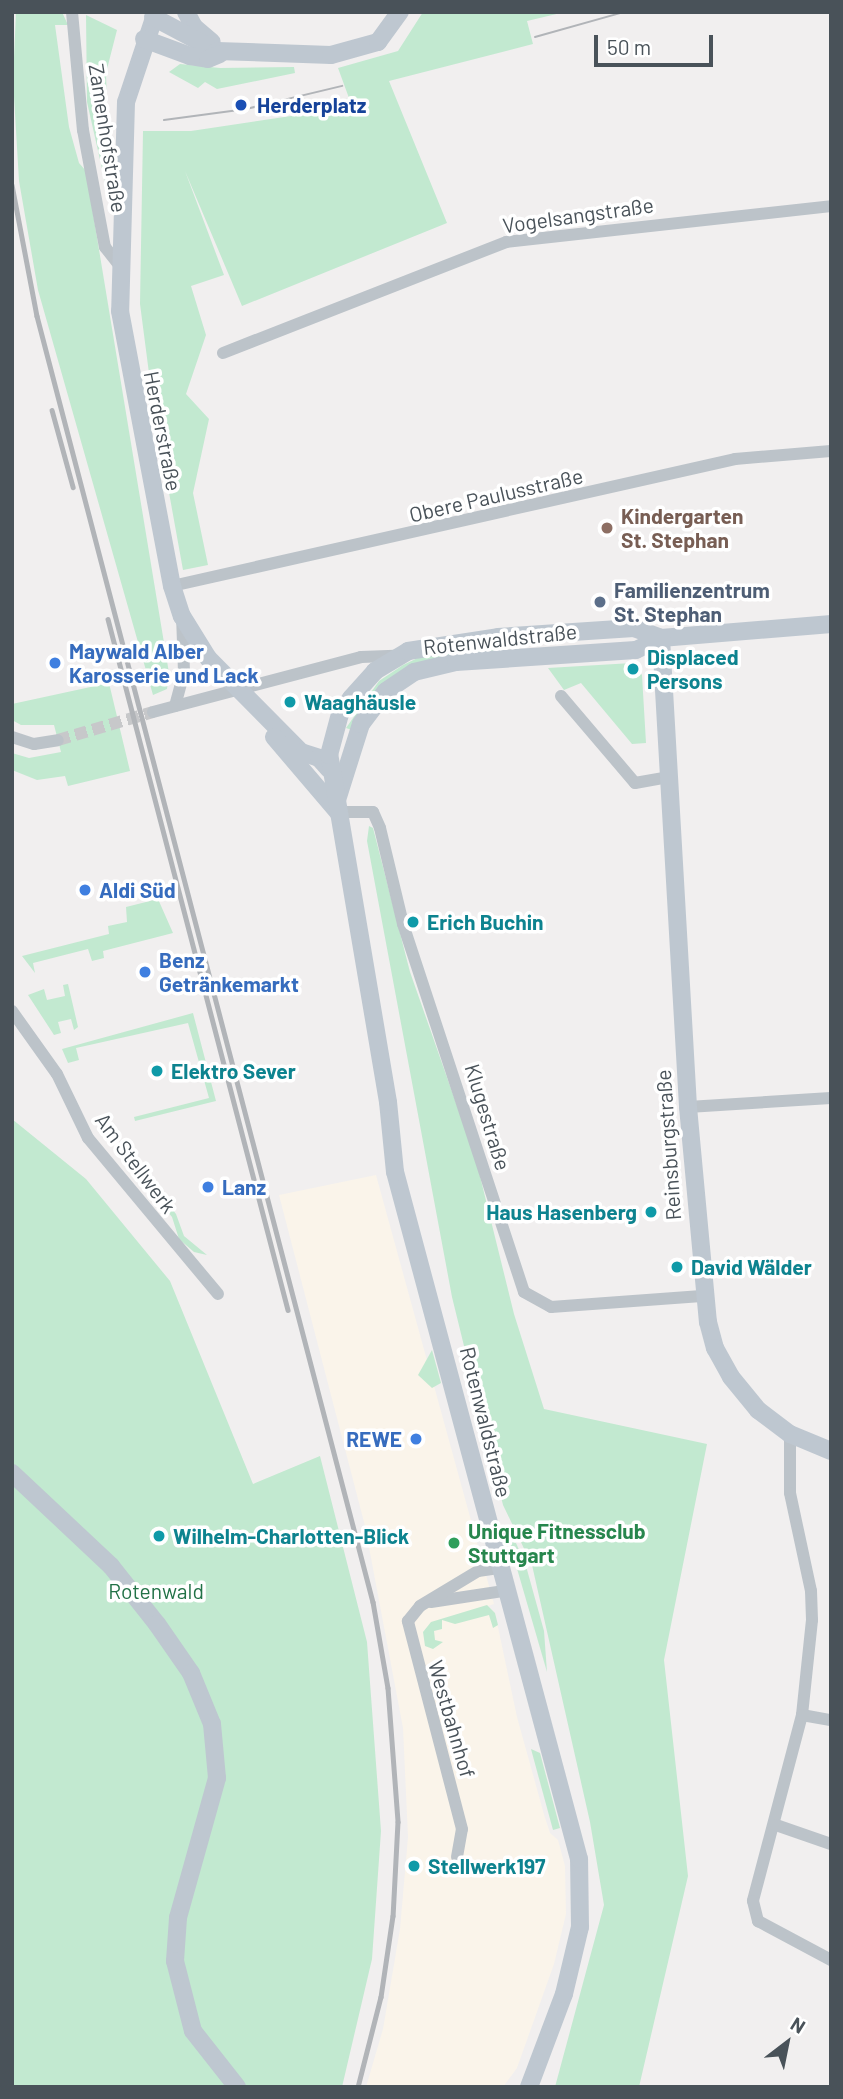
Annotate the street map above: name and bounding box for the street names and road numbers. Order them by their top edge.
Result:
street label: Zamenhofstraße [84,62,132,214]
street label: Vogelsangstraße [501,192,655,238]
street label: Herderstraße [139,369,187,493]
street label: Obere Paulusstraße [407,463,585,527]
street label: Rotenwaldstraße [422,618,578,660]
street label: Klugestraße [460,1061,516,1173]
street label: Reinsburgstraße [650,1069,686,1221]
street label: Am Stellwerk [90,1108,182,1218]
street label: Rotenwaldstraße [455,1344,517,1500]
street label: Westbahnhof [423,1657,481,1781]

